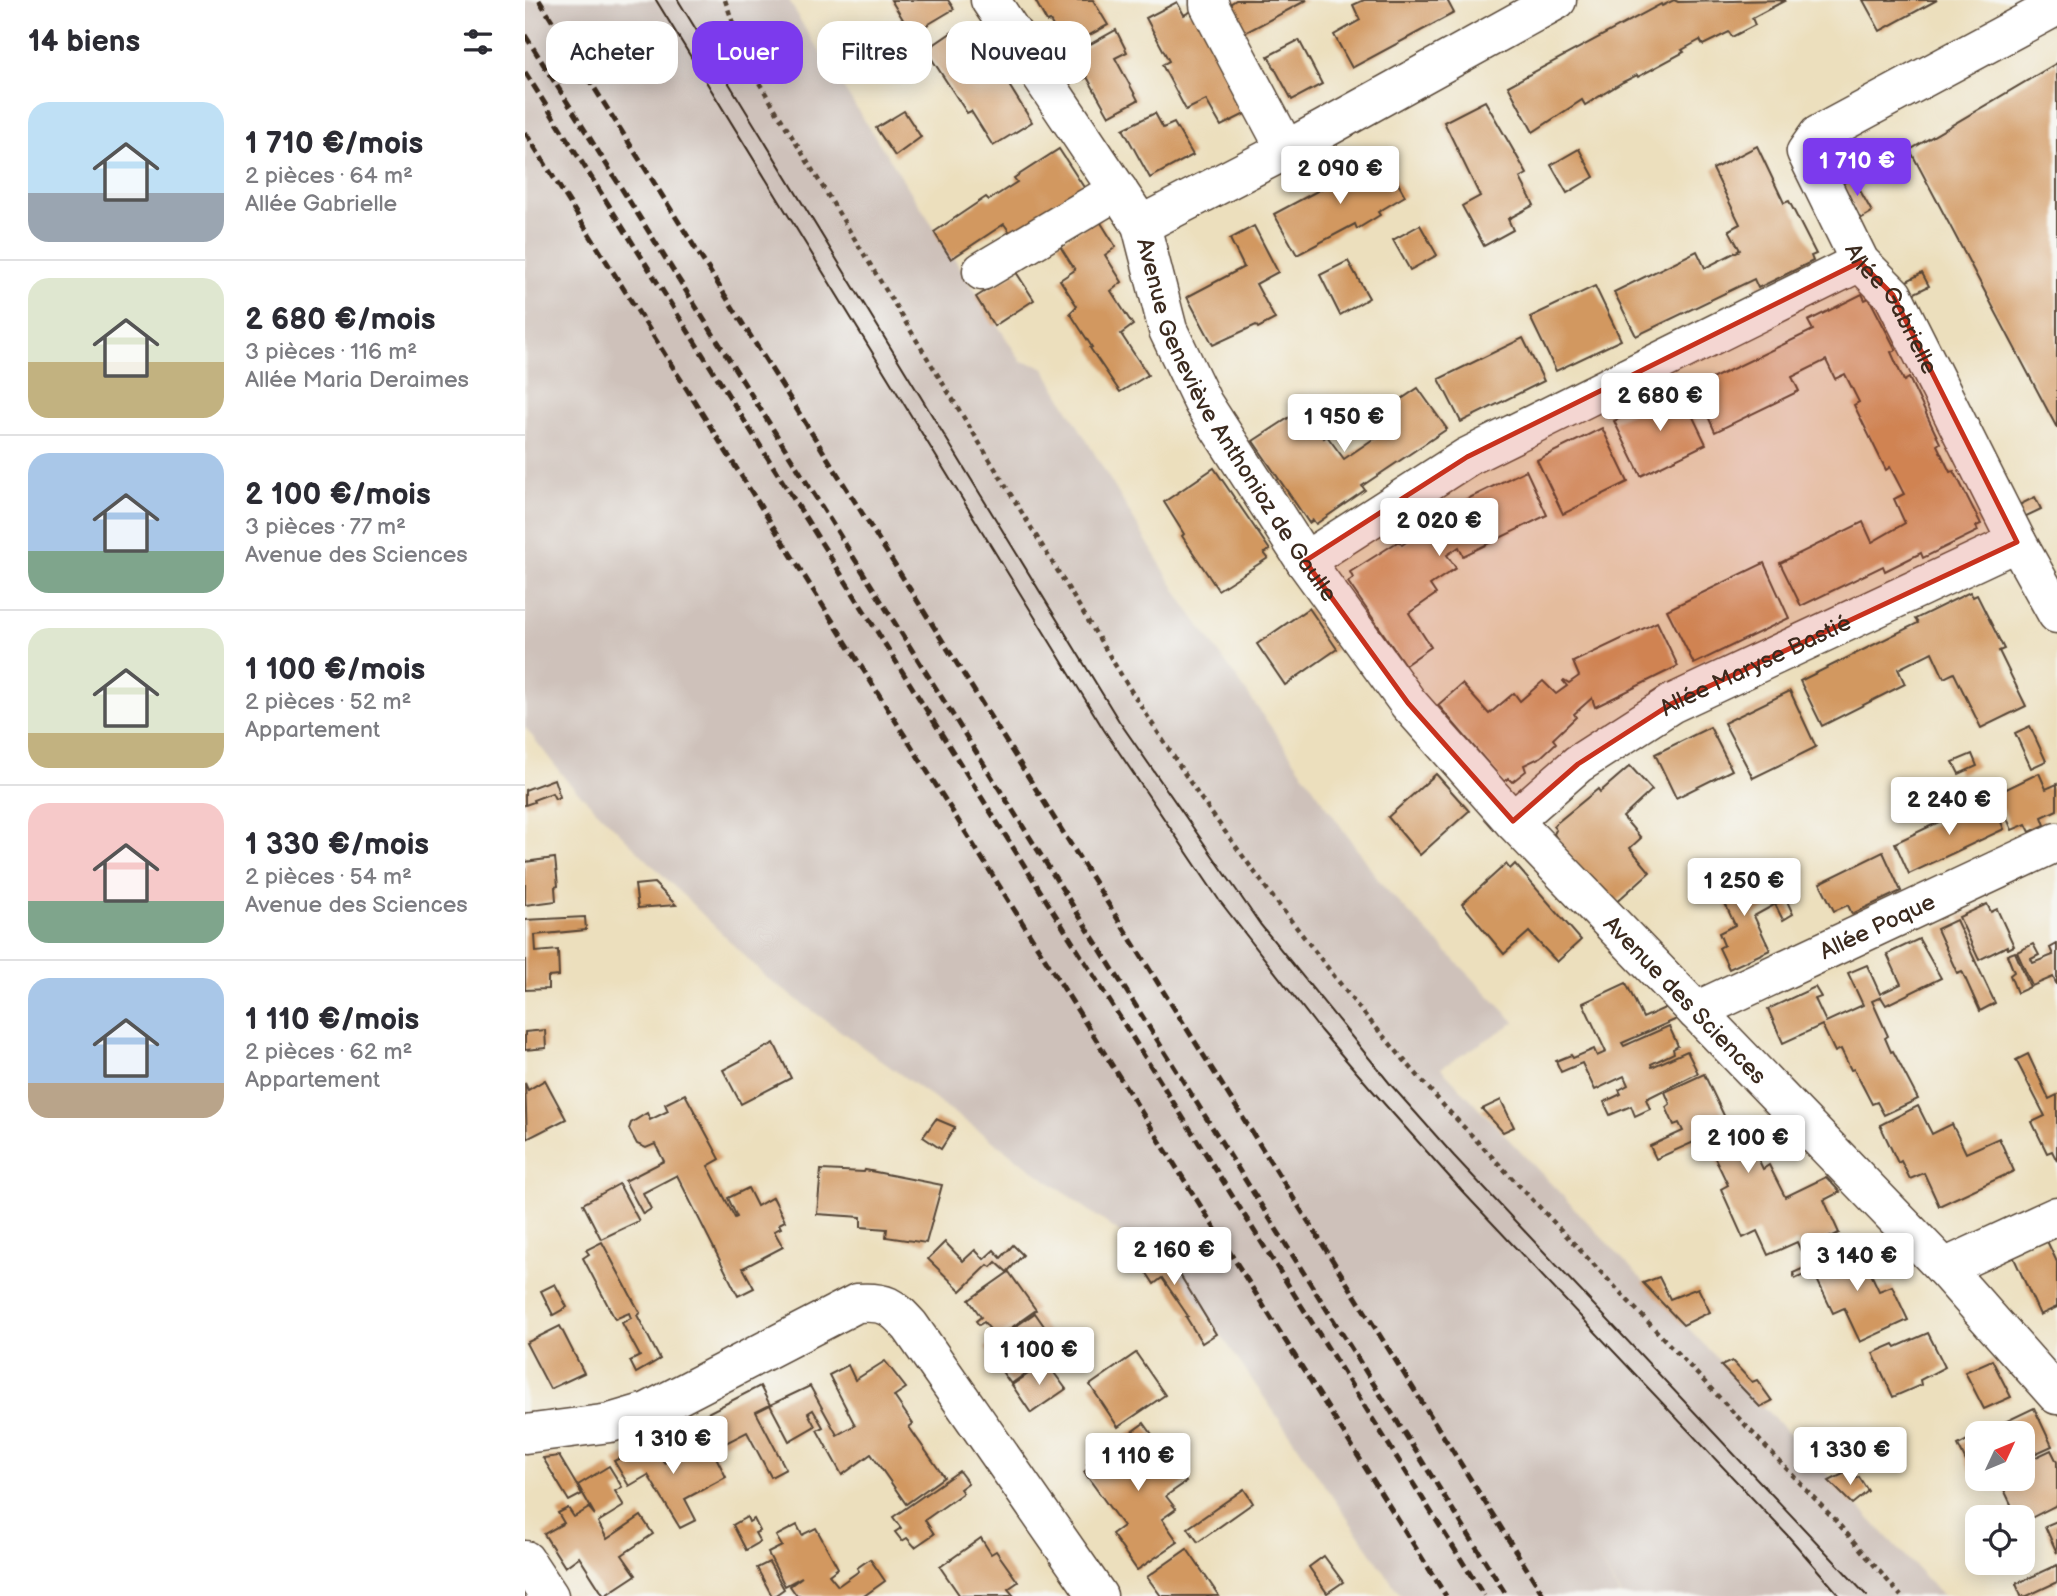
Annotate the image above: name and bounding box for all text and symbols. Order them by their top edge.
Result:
chip: Acheter [546,21,678,84]
chip: Louer [692,21,803,84]
chip: Filtres [817,21,932,84]
chip: Nouveau [946,21,1091,84]
icon: filters [459,23,497,61]
text: 14 biens [28,24,140,60]
text: 1 710 €/mois [245,126,423,162]
icon: home [84,130,168,214]
pin: 1 710 € [1792,138,1922,198]
pin: 2 090 € [1275,146,1405,206]
text: 1 710 € [1819,147,1895,175]
text: 2 090 € [1297,155,1383,183]
text: 2 pièces · 64 m² [245,162,413,190]
text: Allée Gabrielle [245,190,397,218]
street label: Avenue Geneviève Anthonioz de Gaulle [1130,235,1343,608]
street label: Allée Gabrielle [1838,239,1943,379]
text: 2 680 €/mois [245,302,436,338]
icon: home [84,306,168,390]
text: 3 pièces · 116 m² [245,338,417,366]
text: Allée Maria Deraimes [245,366,469,394]
pin: 2 680 € [1595,374,1725,433]
text: 2 680 € [1617,382,1703,410]
pin: 1 950 € [1279,394,1409,454]
text: 1 950 € [1304,403,1384,431]
text: 2 100 €/mois [245,477,431,513]
icon: home [84,481,168,565]
pin: 2 020 € [1374,498,1504,558]
text: 2 020 € [1396,507,1482,535]
text: 3 pièces · 77 m² [245,513,406,541]
text: Avenue des Sciences [245,541,468,569]
street label: Allée Maryse Bastié [1655,609,1856,723]
text: 1 100 €/mois [245,652,425,688]
icon: home [84,656,168,740]
text: 2 pièces · 52 m² [245,688,412,716]
text: Appartement [245,716,380,744]
pin: 2 240 € [1884,778,2014,837]
text: 2 240 € [1907,786,1991,814]
text: 1 330 €/mois [245,827,429,863]
icon: home [84,831,168,915]
pin: 1 250 € [1679,858,1809,918]
text: 2 pièces · 54 m² [245,863,412,891]
text: 1 250 € [1704,867,1784,895]
street label: Allée Poque [1815,888,1940,966]
text: Avenue des Sciences [245,891,468,919]
street label: Avenue des Sciences [1597,910,1772,1090]
text: 1 110 €/mois [245,1002,419,1038]
icon: home [84,1006,168,1090]
text: 2 pièces · 62 m² [245,1038,412,1066]
text: Appartement [245,1066,380,1094]
pin: 2 100 € [1683,1116,1813,1175]
text: 2 100 € [1707,1124,1789,1152]
pin: 2 160 € [1109,1228,1239,1287]
pin: 3 140 € [1792,1234,1922,1293]
text: 2 160 € [1133,1236,1215,1264]
text: 3 140 € [1817,1242,1897,1270]
pin: 1 100 € [974,1328,1104,1387]
text: 1 100 € [1000,1336,1078,1364]
pin: 1 310 € [608,1416,738,1476]
north arrow [1965,1421,2035,1491]
map controls [1965,1421,2035,1575]
text: 1 310 € [635,1425,711,1453]
pin: 1 330 € [1785,1428,1915,1487]
pin: 1 110 € [1073,1434,1203,1493]
text: 1 330 € [1810,1436,1890,1464]
text: 1 110 € [1101,1442,1175,1470]
button: locate [1965,1505,2035,1575]

